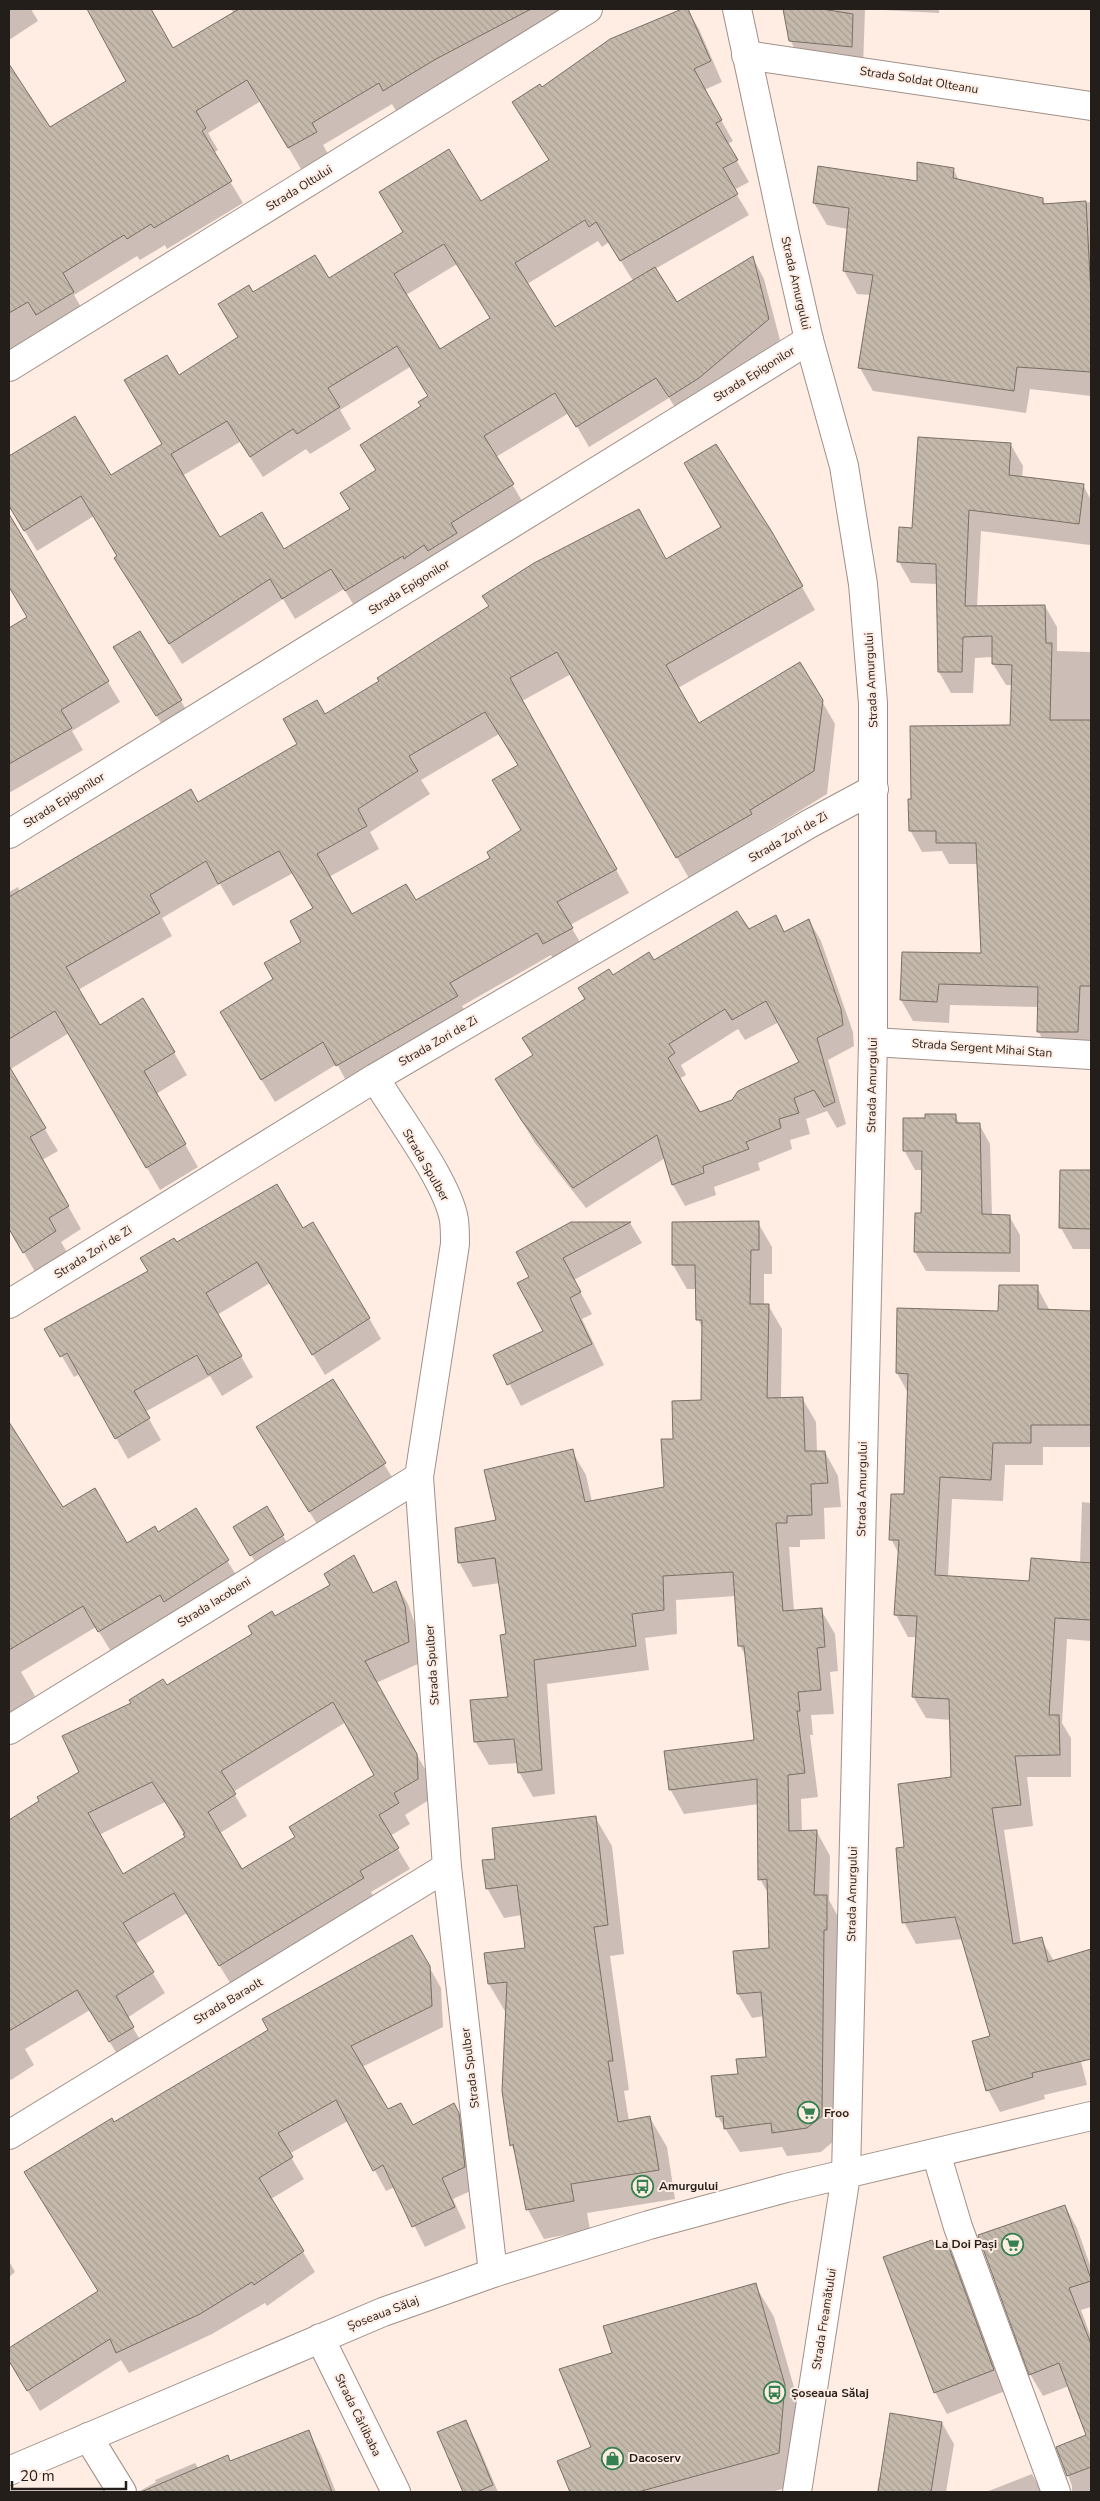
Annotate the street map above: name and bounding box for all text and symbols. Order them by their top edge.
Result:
street label: Strada Soldat Olteanu [859,63,979,97]
street label: Strada Oltului [263,161,335,215]
street label: Strada Amurgului [777,235,815,331]
street label: Strada Epigonilor [710,342,798,405]
street label: Strada Epigonilor [365,555,453,618]
street label: Strada Amurgului [861,632,881,728]
street label: Strada Epigonilor [20,768,108,831]
street label: Strada Zori de Zi [746,808,830,866]
street label: Strada Zori de Zi [396,1012,480,1070]
street label: Strada Sergent Mihai Stan [911,1035,1053,1061]
street label: Strada Amurgului [863,1037,881,1133]
street label: Strada Spulber [399,1126,454,1205]
street label: Strada Zori de Zi [51,1222,135,1282]
street label: Strada Amurgului [853,1441,871,1537]
street label: Strada Iacobeni [175,1573,253,1631]
street label: Strada Spulber [421,1623,443,1706]
street label: Strada Amurgului [843,1846,861,1942]
street label: Strada Baraolt [190,1974,266,2028]
street label: Strada Spulber [457,2026,483,2109]
supermarket icon: Froo [796,2101,820,2125]
place label: Froo [824,2105,849,2121]
bus stop icon: Amurgului [631,2174,655,2198]
place label: Amurgului [659,2178,718,2194]
supermarket icon: La Doi Pași [1001,2232,1025,2256]
place label: La Doi Pași [935,2236,997,2252]
street label: Strada Freamătului [808,2267,840,2371]
street label: Șoseaua Sălaj [345,2292,421,2334]
street label: Strada Cârlibaba [331,2371,385,2459]
bus stop icon: Șoseaua Sălaj [763,2381,787,2405]
place label: Șoseaua Sălaj [791,2385,869,2401]
shop icon: Dacoserv [601,2446,625,2470]
place label: Dacoserv [629,2450,682,2466]
scale bar [12,2458,126,2490]
text: 20 m [20,2466,55,2486]

